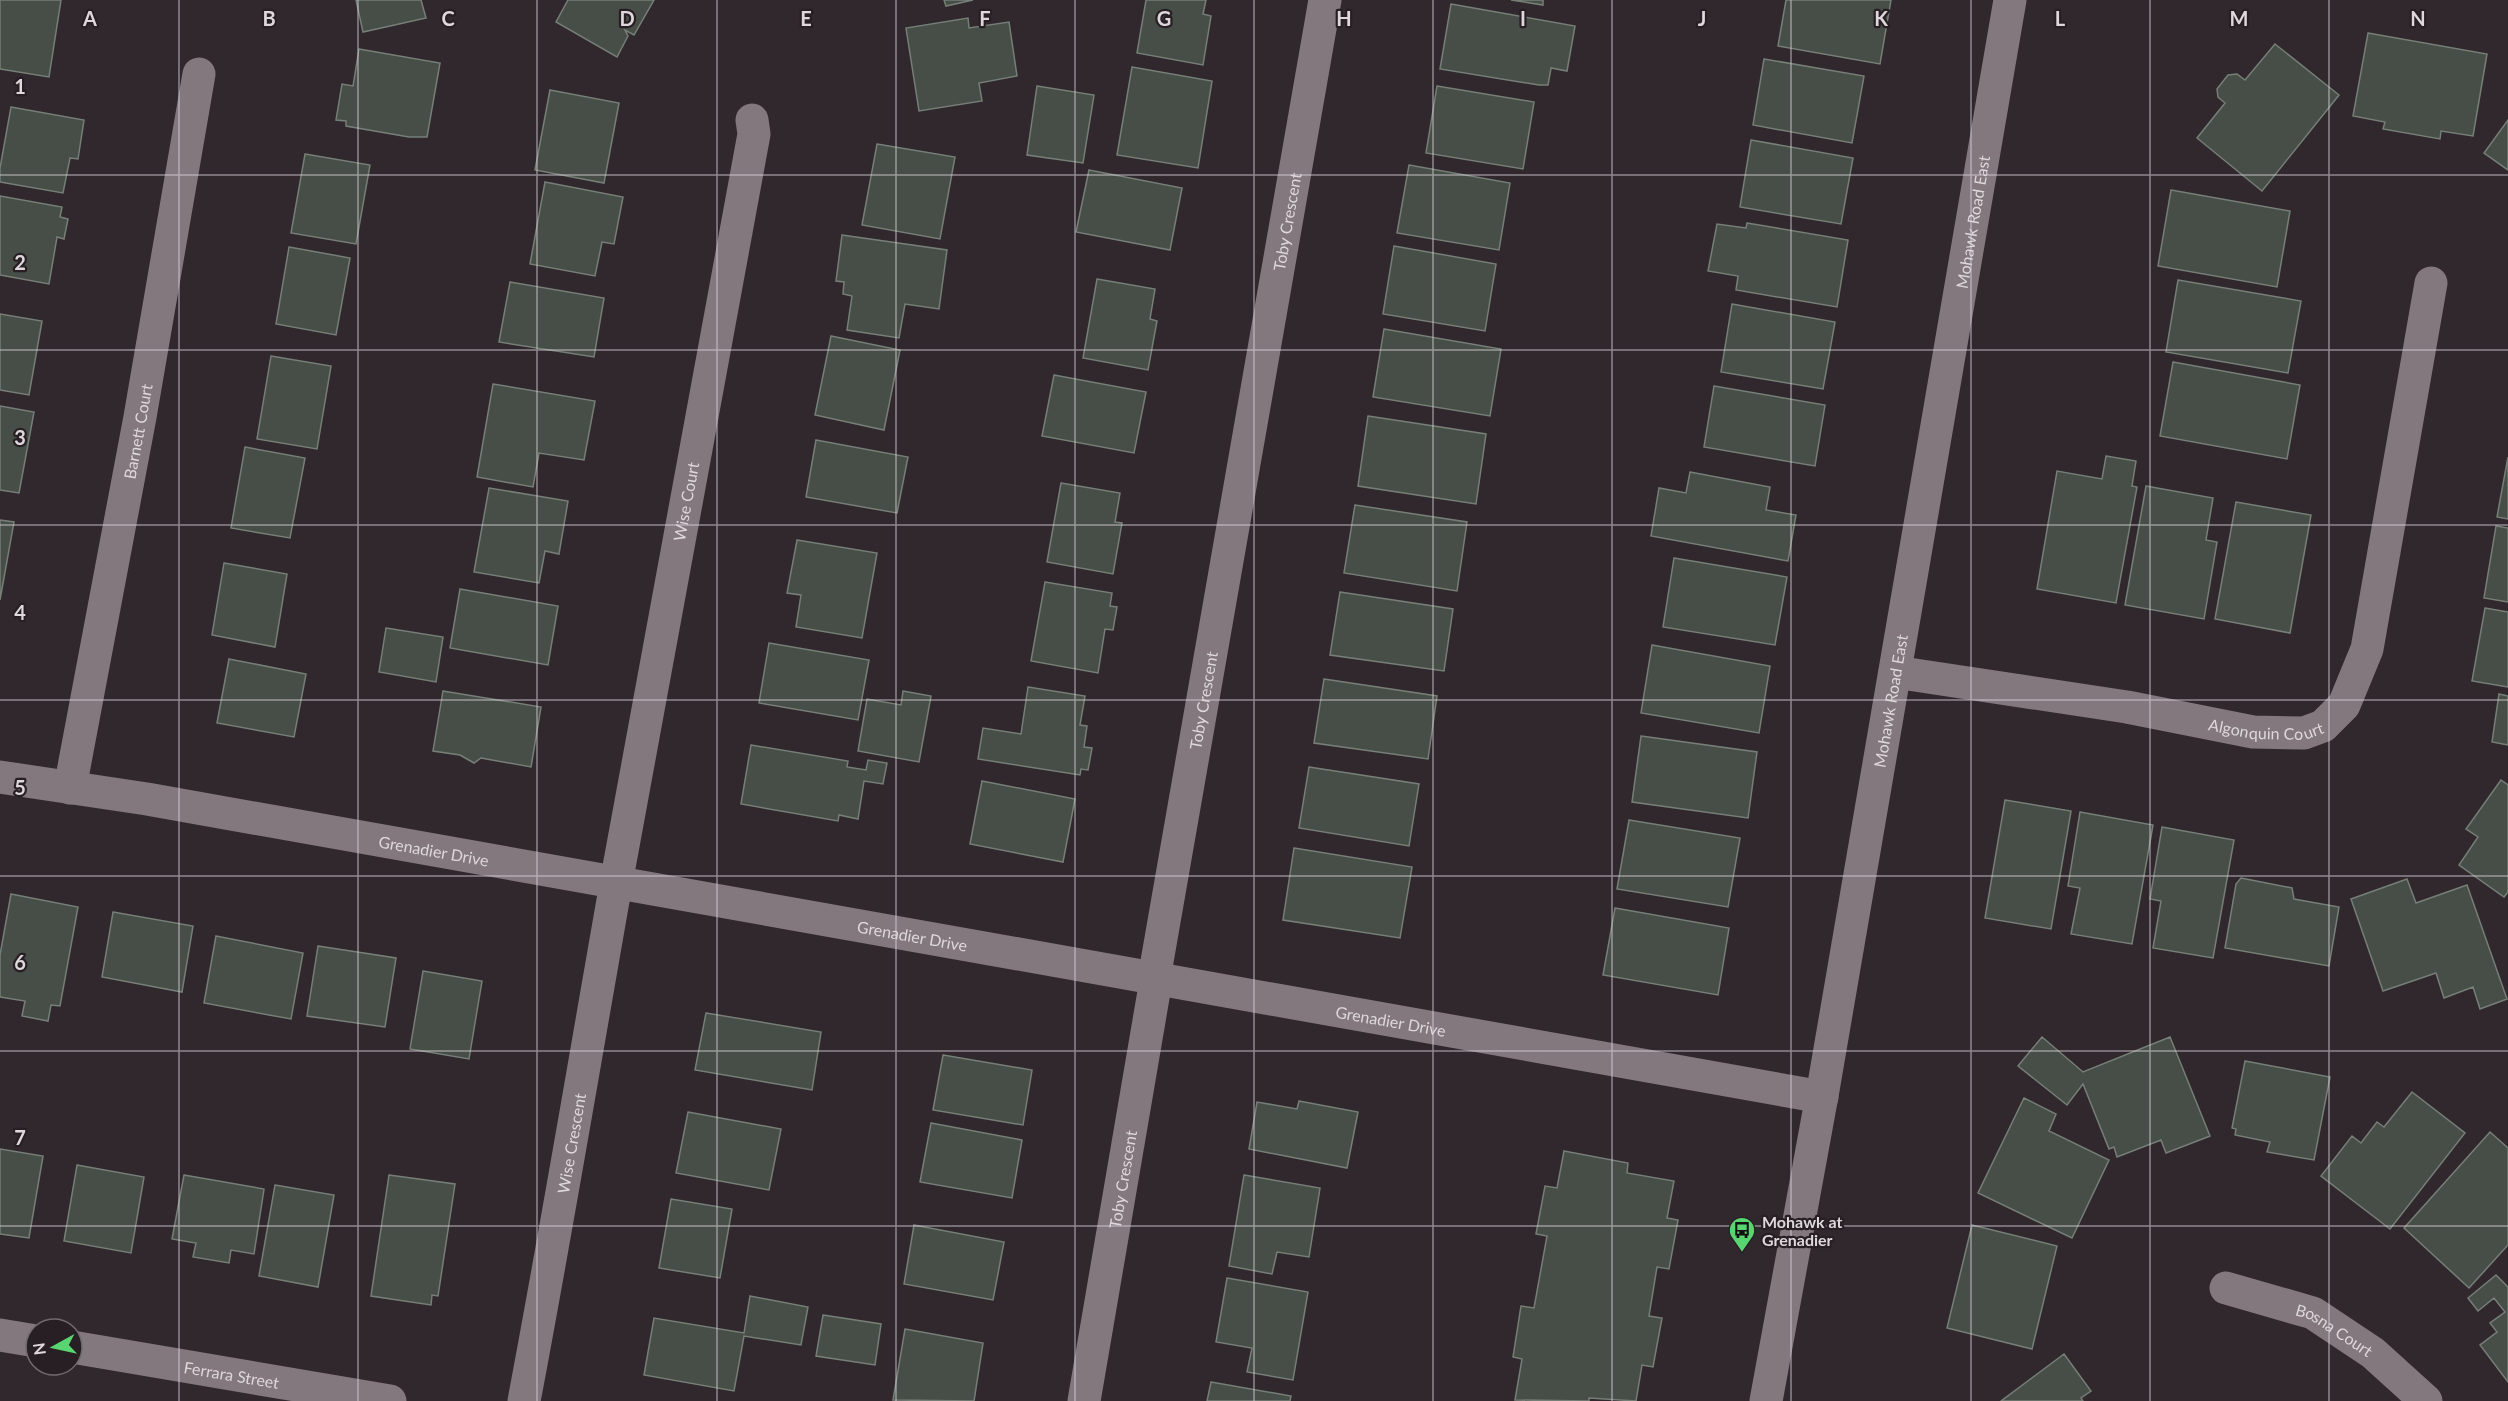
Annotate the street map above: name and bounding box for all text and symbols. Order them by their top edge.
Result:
text: A [82,6,97,30]
text: B [262,6,276,30]
text: C [441,6,455,30]
text: D [619,6,635,30]
text: E [800,6,812,30]
text: F [979,6,991,30]
text: G [1157,6,1171,30]
text: H [1336,6,1352,30]
text: I [1520,6,1526,30]
text: J [1698,6,1706,30]
text: K [1874,6,1888,30]
text: L [2055,6,2066,30]
text: M [2230,6,2248,30]
text: N [2410,6,2426,30]
text: 1 [14,74,26,98]
street label: Mohawk Road East [1951,154,1993,290]
street label: Toby Crescent [1268,171,1304,272]
text: 2 [14,250,26,274]
street label: Barnett Court [119,382,155,480]
text: 3 [14,425,26,449]
street label: Wise Court [669,460,702,542]
text: 4 [14,600,26,624]
street label: Mohawk Road East [1869,633,1911,769]
street label: Toby Crescent [1185,649,1221,751]
street label: Algonquin Court [2207,714,2326,742]
text: 5 [14,775,26,799]
street label: Grenadier Drive [377,831,490,869]
street label: Grenadier Drive [856,916,969,954]
text: 6 [14,950,26,974]
street label: Grenadier Drive [1334,1001,1447,1039]
street label: Wise Crescent [552,1091,589,1195]
text: 7 [14,1125,26,1149]
street label: Toby Crescent [1104,1128,1140,1230]
place label: Mohawk at Grenadier [1762,1212,1842,1249]
bus stop icon: Mohawk at Grenadier [1727,1215,1757,1253]
street label: Bosna Court [2294,1299,2377,1360]
north arrow [24,1317,84,1377]
text: N [28,1342,49,1357]
street label: Ferrara Street [183,1357,281,1392]

